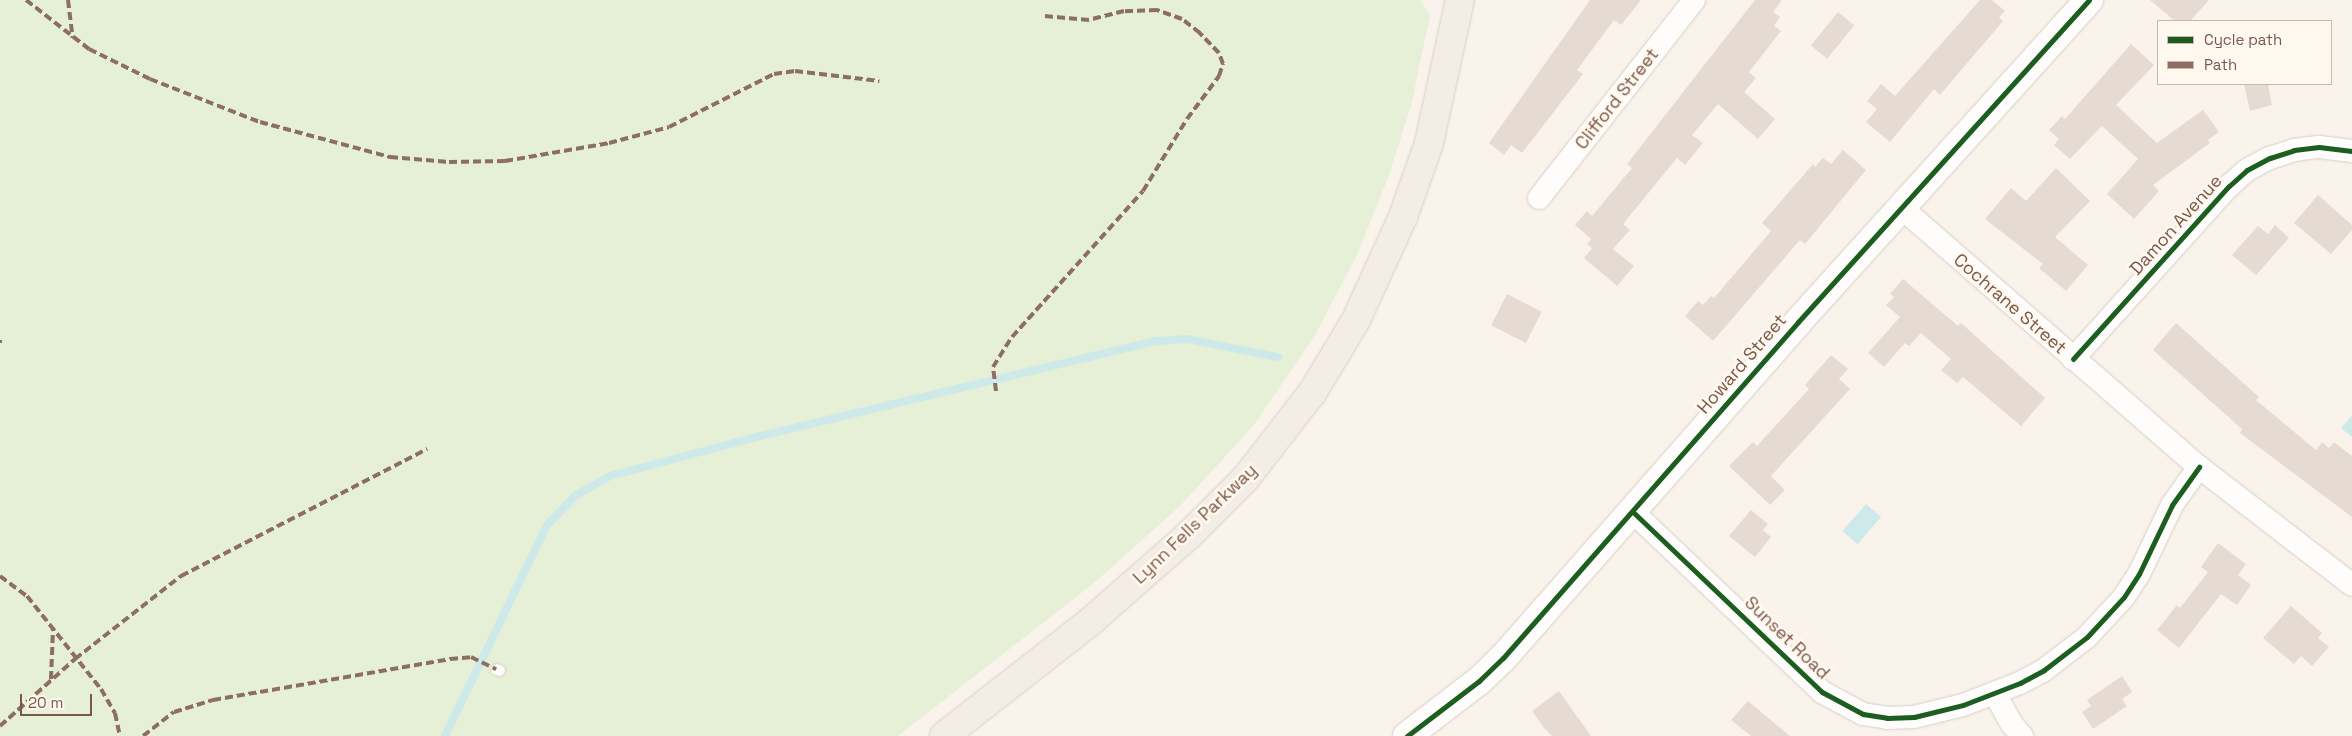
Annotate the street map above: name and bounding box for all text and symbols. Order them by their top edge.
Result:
legend [2157,20,2332,85]
text: Cycle path [2204,30,2282,49]
street label: Clifford Street [1571,44,1663,154]
text: Path [2204,55,2237,74]
street label: Damon Avenue [2125,170,2227,280]
street label: Cochrane Street [1949,249,2071,359]
street label: Howard Street [1693,310,1791,418]
street label: Lynn Fells Parkway [1129,459,1261,589]
street label: Sunset Road [1740,592,1834,684]
scale bar [22,684,95,716]
text: 20 m [28,693,63,712]

